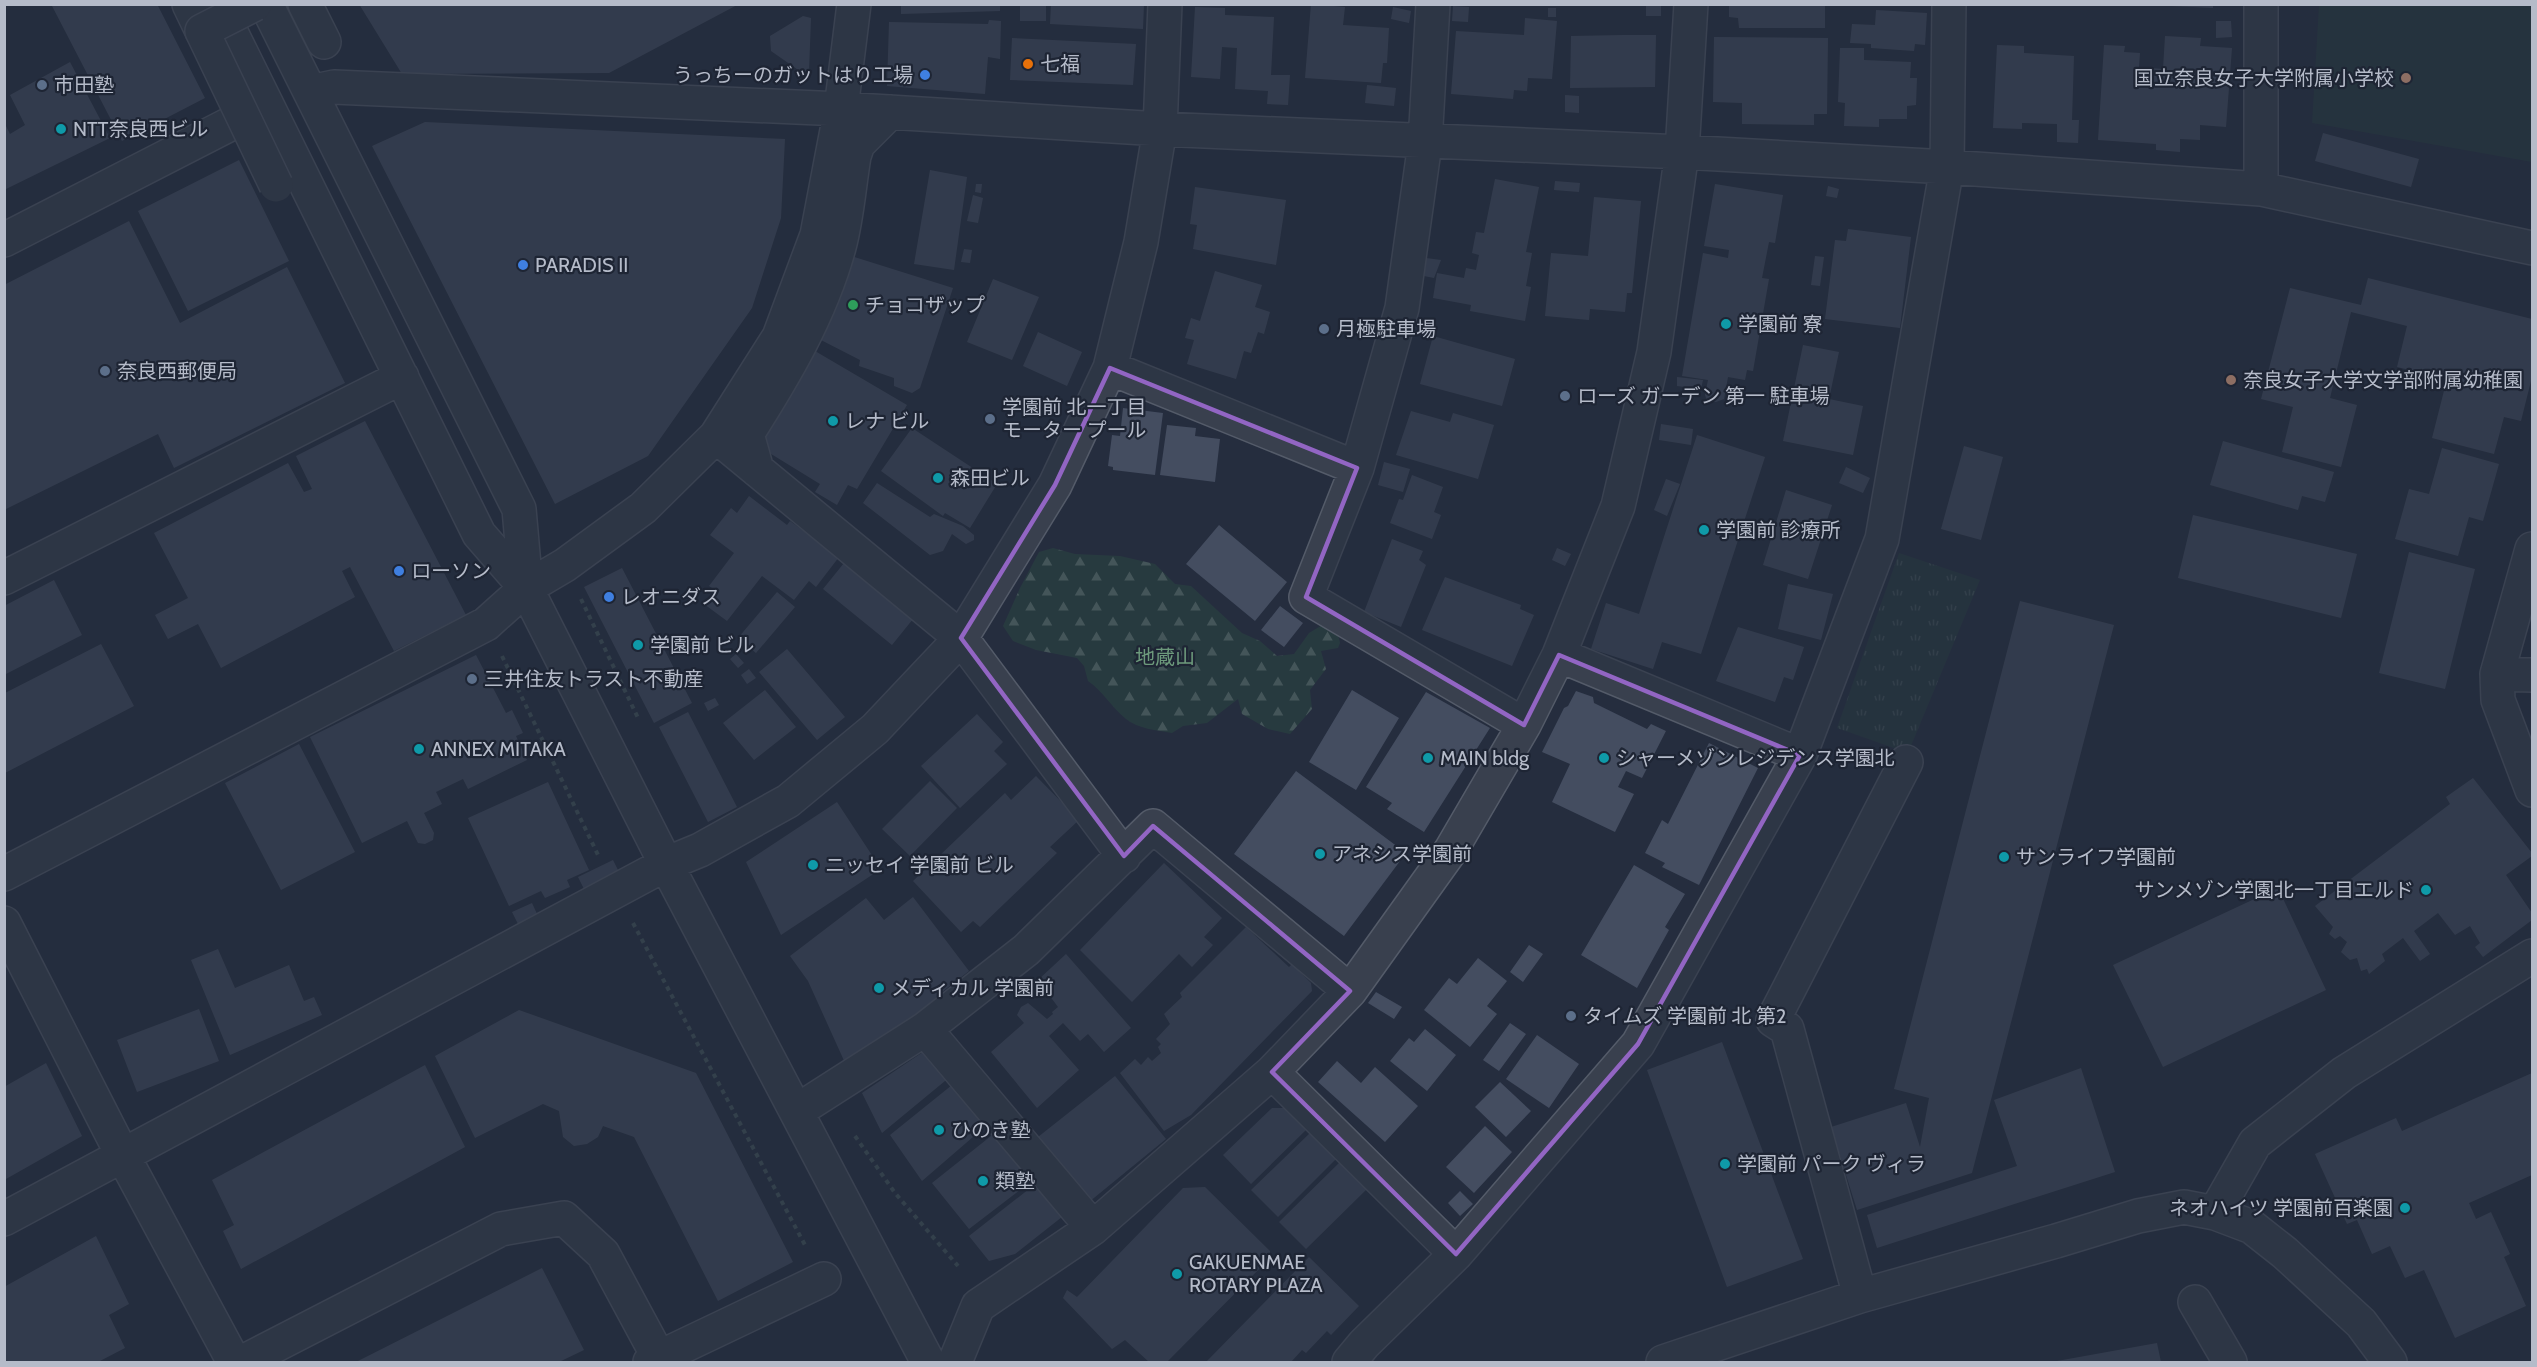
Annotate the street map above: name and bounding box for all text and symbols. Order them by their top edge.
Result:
place label: 七福 [1040,52,1080,76]
marker: 七福 [1021,57,1035,71]
place label: うっちーのガットはり工場 [673,63,913,87]
place label: 国立奈良女子大学附属小学校 [2134,66,2394,90]
marker: うっちーのガットはり工場 [918,68,932,82]
marker: 国立奈良女子大学附属小学校 [2399,71,2413,85]
place label: 市田塾 [54,73,114,97]
marker: 市田塾 [35,78,49,92]
place label: NTT奈良西ビル [73,117,208,141]
marker: NTT奈良西ビル [54,122,68,136]
place label: PARADIS II [535,253,628,277]
marker: PARADIS II [516,258,530,272]
place label: チョコザップ [865,293,985,317]
marker: チョコザップ [846,298,860,312]
place label: 学園前 寮 [1738,312,1823,336]
place label: 月極駐車場 [1336,317,1436,341]
marker: 学園前 寮 [1719,317,1733,331]
marker: 月極駐車場 [1317,322,1331,336]
place label: 奈良西郵便局 [117,359,237,383]
marker: 奈良西郵便局 [98,364,112,378]
place label: 奈良女子大学文学部附属幼稚園 [2243,368,2523,392]
marker: 奈良女子大学文学部附属幼稚園 [2224,373,2238,387]
place label: ローズ ガーデン 第一 駐車場 [1577,384,1830,408]
marker: ローズ ガーデン 第一 駐車場 [1558,389,1572,403]
place label: 学園前 北一丁目 モーター プール [1002,395,1147,442]
place label: レナ ビル [845,409,930,433]
marker: 学園前 北一丁目 モーター プール [983,412,997,426]
marker: レナ ビル [826,414,840,428]
place label: 森田ビル [950,466,1030,490]
marker: 森田ビル [931,471,945,485]
place label: 学園前 診療所 [1716,518,1841,542]
marker: 学園前 診療所 [1697,523,1711,537]
place label: ローソン [411,559,491,583]
marker: ローソン [392,564,406,578]
place label: レオニダス [621,585,721,609]
marker: レオニダス [602,590,616,604]
place label: 学園前 ビル [650,633,755,657]
marker: 学園前 ビル [631,638,645,652]
park label: 地蔵山 [1135,645,1195,669]
place label: 三井住友トラスト不動産 [484,667,704,691]
marker: 三井住友トラスト不動産 [465,672,479,686]
place label: ANNEX MITAKA [431,737,566,761]
marker: ANNEX MITAKA [412,742,426,756]
place label: MAIN bldg [1440,746,1530,770]
place label: シャーメゾンレジデンス学園北 [1616,746,1895,770]
marker: MAIN bldg [1421,751,1435,765]
marker: シャーメゾンレジデンス学園北 [1597,751,1611,765]
place label: アネシス学園前 [1332,842,1472,866]
place label: サンライフ学園前 [2016,845,2176,869]
marker: アネシス学園前 [1313,847,1327,861]
marker: サンライフ学園前 [1997,850,2011,864]
place label: ニッセイ 学園前 ビル [825,853,1014,877]
marker: ニッセイ 学園前 ビル [806,858,820,872]
place label: サンメゾン学園北一丁目エルド [2135,878,2414,902]
marker: サンメゾン学園北一丁目エルド [2419,883,2433,897]
place label: メディカル 学園前 [891,976,1054,1000]
marker: メディカル 学園前 [872,981,886,995]
place label: タイムズ 学園前 北 第2 [1583,1004,1787,1028]
marker: タイムズ 学園前 北 第2 [1564,1009,1578,1023]
place label: ひのき塾 [951,1118,1030,1142]
marker: ひのき塾 [932,1123,946,1137]
place label: 学園前 パーク ヴィラ [1737,1152,1926,1176]
marker: 学園前 パーク ヴィラ [1718,1157,1732,1171]
place label: 類塾 [995,1169,1035,1193]
marker: 類塾 [976,1174,990,1188]
place label: ネオハイツ 学園前百楽園 [2169,1196,2393,1220]
marker: ネオハイツ 学園前百楽園 [2398,1201,2412,1215]
place label: GAKUENMAE ROTARY PLAZA [1189,1250,1323,1297]
marker: GAKUENMAE ROTARY PLAZA [1170,1267,1184,1281]

